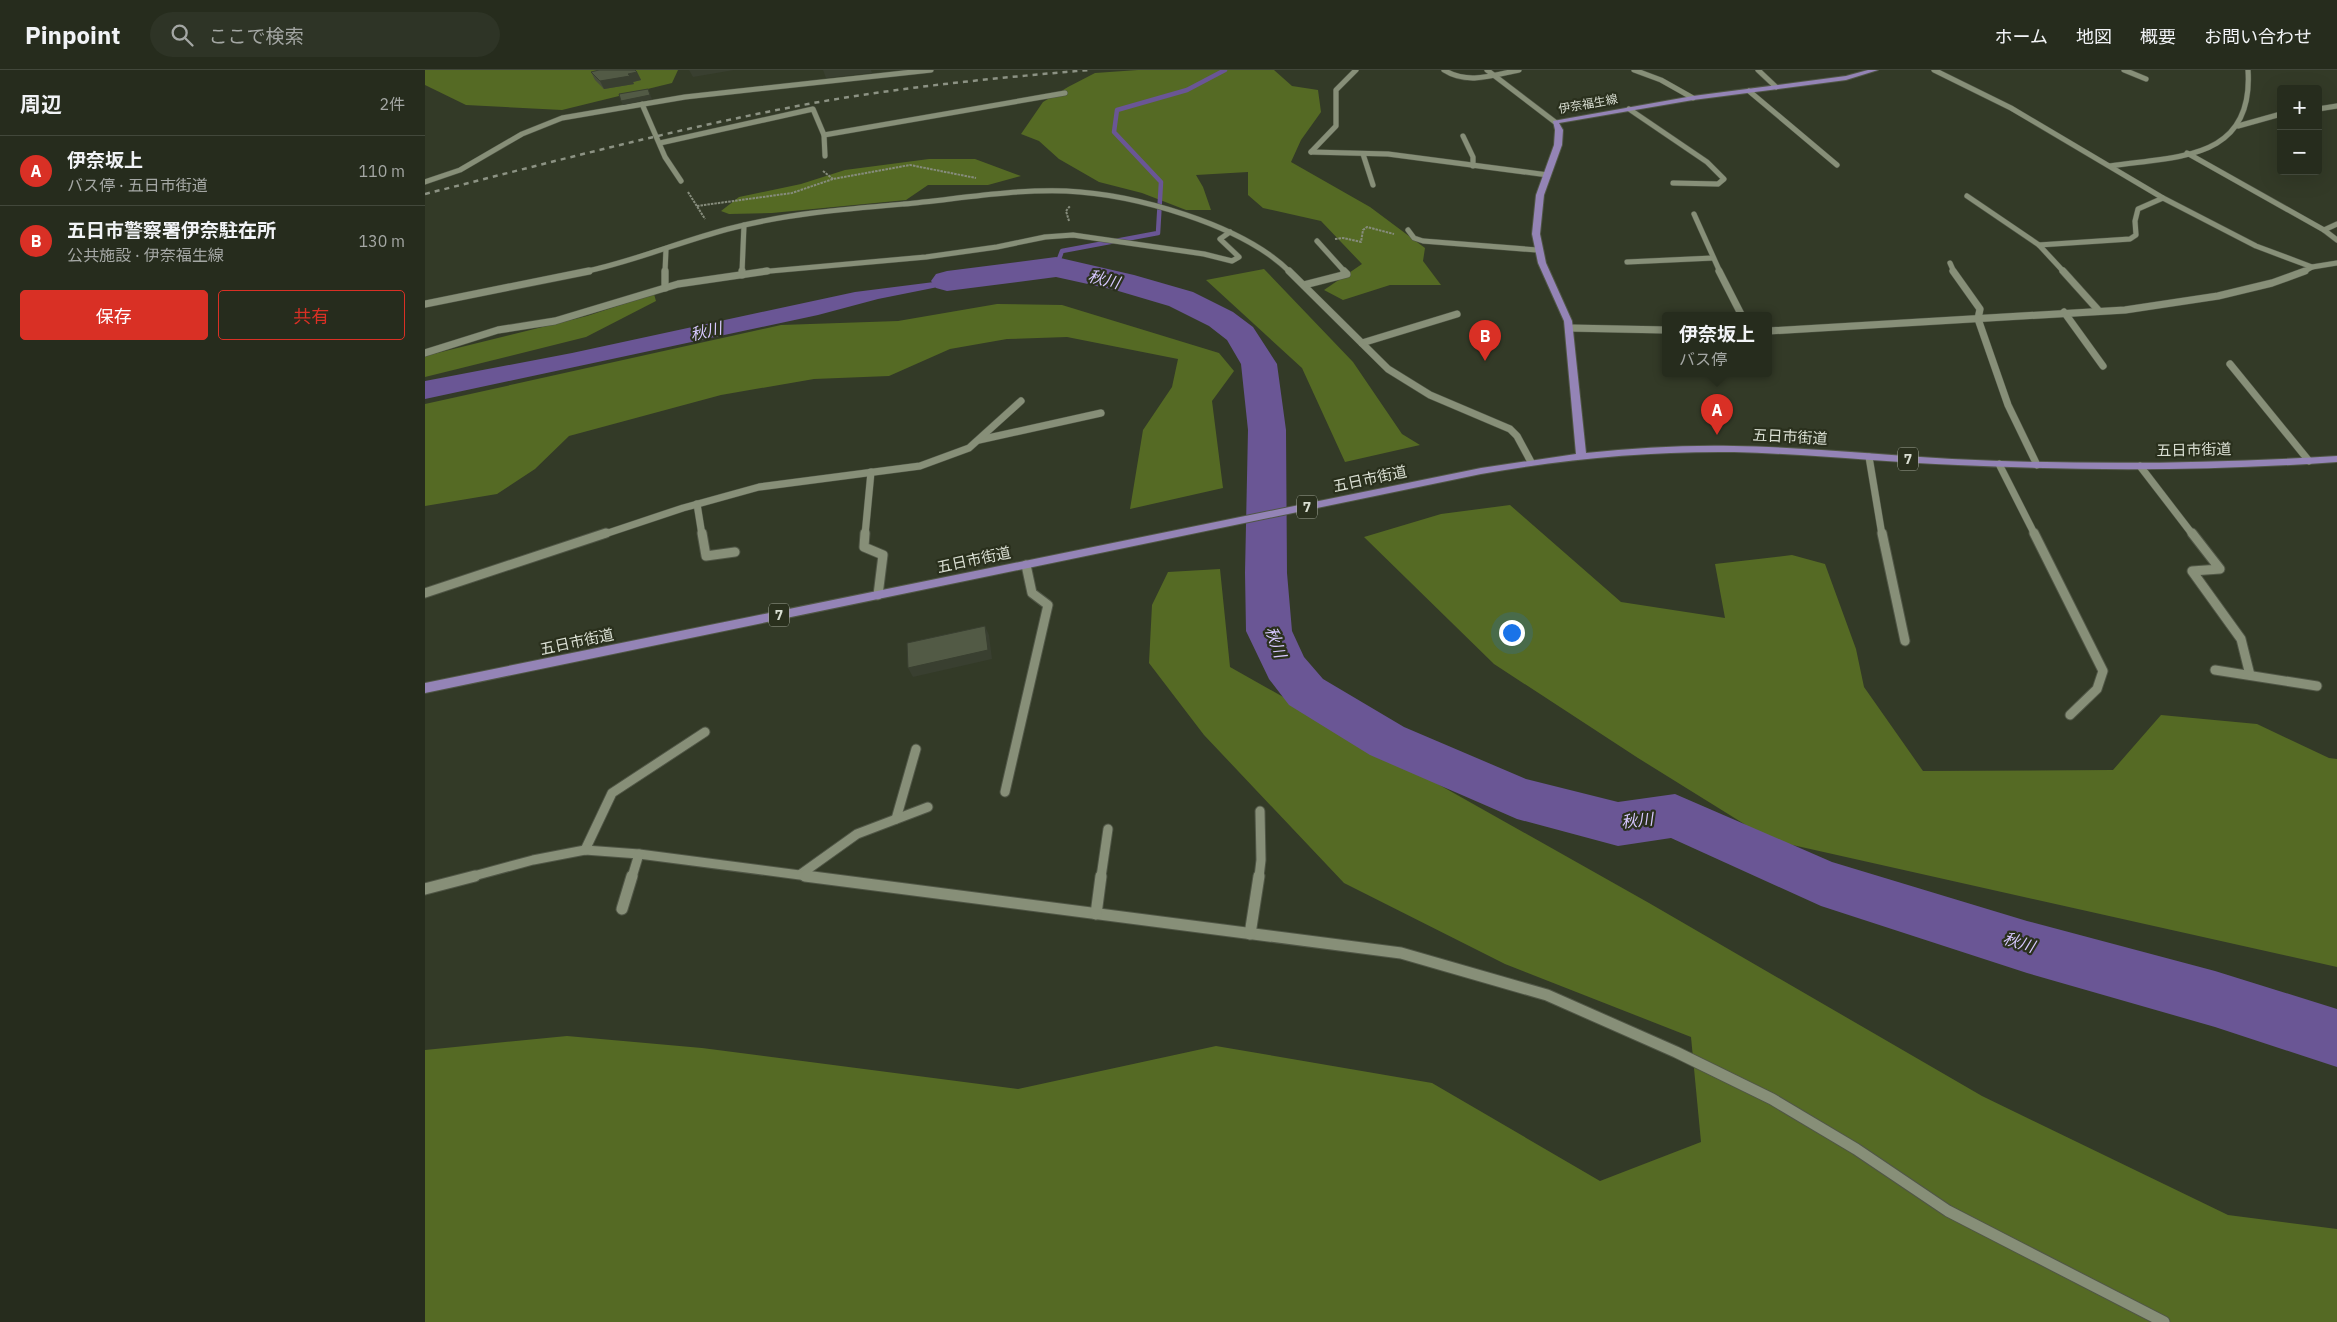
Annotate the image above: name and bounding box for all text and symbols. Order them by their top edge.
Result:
search box [150,12,500,57]
text: Pinpoint [25,19,120,51]
icon: search [168,21,196,49]
text: ここで検索 [208,24,303,48]
text: ホーム [1995,25,2048,48]
text: 地図 [2076,25,2112,48]
text: 概要 [2140,25,2176,48]
text: お問い合わせ [2204,25,2312,48]
map controls [2277,85,2322,175]
button: + [2277,85,2322,130]
text: 周辺 [20,90,62,118]
street label: 伊奈福生線 [1557,91,1619,116]
text: 2件 [379,94,405,114]
button: − [2277,130,2322,175]
text: 伊奈坂上 [67,148,143,172]
text: A [31,161,41,181]
text: 110 m [358,161,405,181]
text: バス停 · 五日市街道 [67,175,208,195]
text: 五日市警察署伊奈駐在所 [67,218,276,242]
text: B [31,231,41,251]
text: 130 m [358,231,405,251]
text: 公共施設 · 伊奈福生線 [67,245,224,265]
water label: 秋川 [1086,265,1124,293]
button: 保存 [20,290,208,340]
button: 共有 [218,290,405,340]
popup [1662,312,1772,377]
water label: 秋川 [688,317,726,344]
pin: B [1469,320,1501,361]
text: 伊奈坂上 [1679,322,1755,346]
text: バス停 [1679,349,1727,369]
pin: A [1701,394,1733,435]
street label: 五日市街道 [1752,425,1828,448]
street label: 五日市街道 [2156,439,2232,460]
road number: 7 [1898,448,1918,470]
street label: 五日市街道 [1331,461,1409,496]
road number: 7 [1297,496,1317,518]
street label: 五日市街道 [935,542,1013,577]
road number: 7 [769,604,789,626]
your location [1499,620,1525,646]
street label: 五日市街道 [538,624,616,659]
water label: 秋川 [1261,624,1292,662]
water label: 秋川 [1620,808,1656,832]
water label: 秋川 [2001,928,2039,957]

